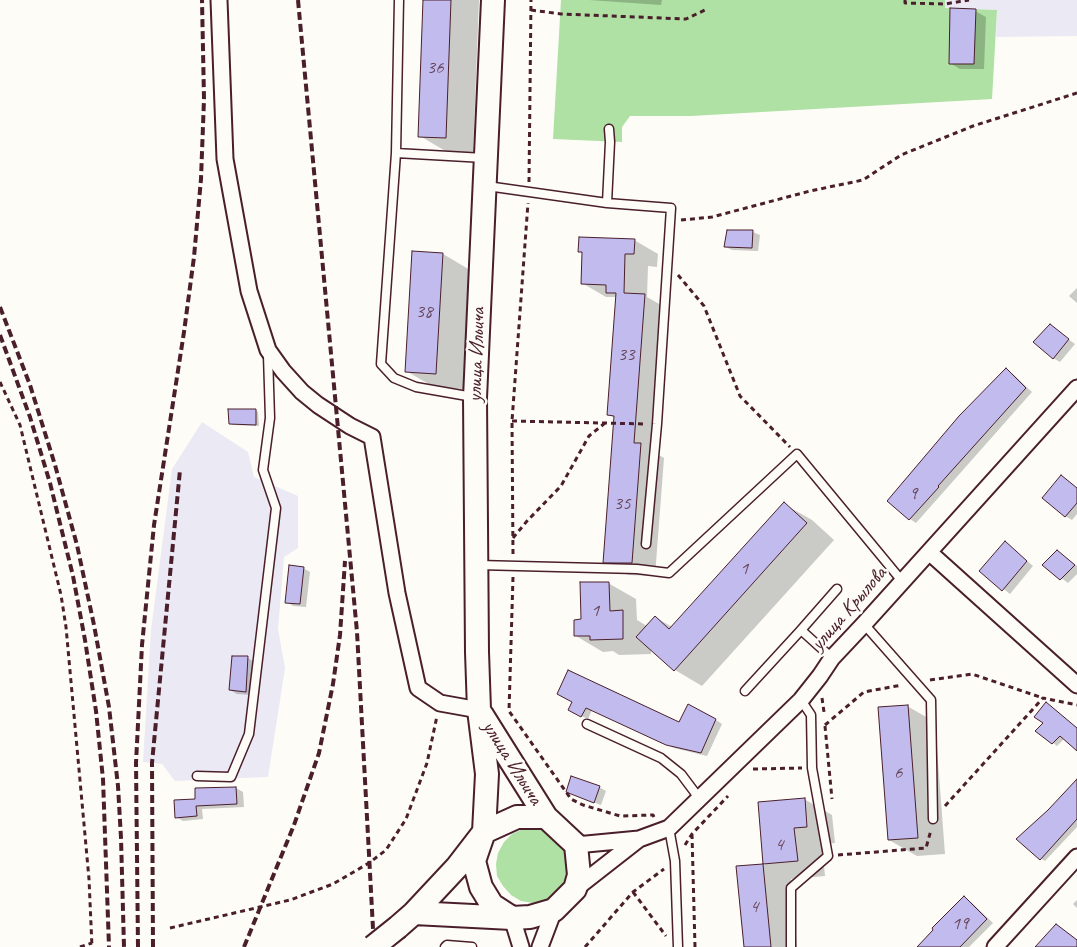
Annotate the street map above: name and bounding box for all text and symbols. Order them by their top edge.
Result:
house number: 36 [426,57,444,79]
house number: 38 [415,301,433,323]
street label: улица Ильича [463,307,491,403]
house number: 33 [617,344,635,366]
house number: 9 [909,483,917,505]
house number: 35 [613,493,631,515]
house number: 1 [740,558,748,580]
street label: улица Крылова [806,562,892,656]
house number: 1 [591,600,599,622]
street label: улица Ильича [476,716,548,810]
house number: 6 [894,762,902,784]
house number: 4 [775,834,783,856]
house number: 4 [750,896,758,918]
house number: 19 [951,913,969,935]

